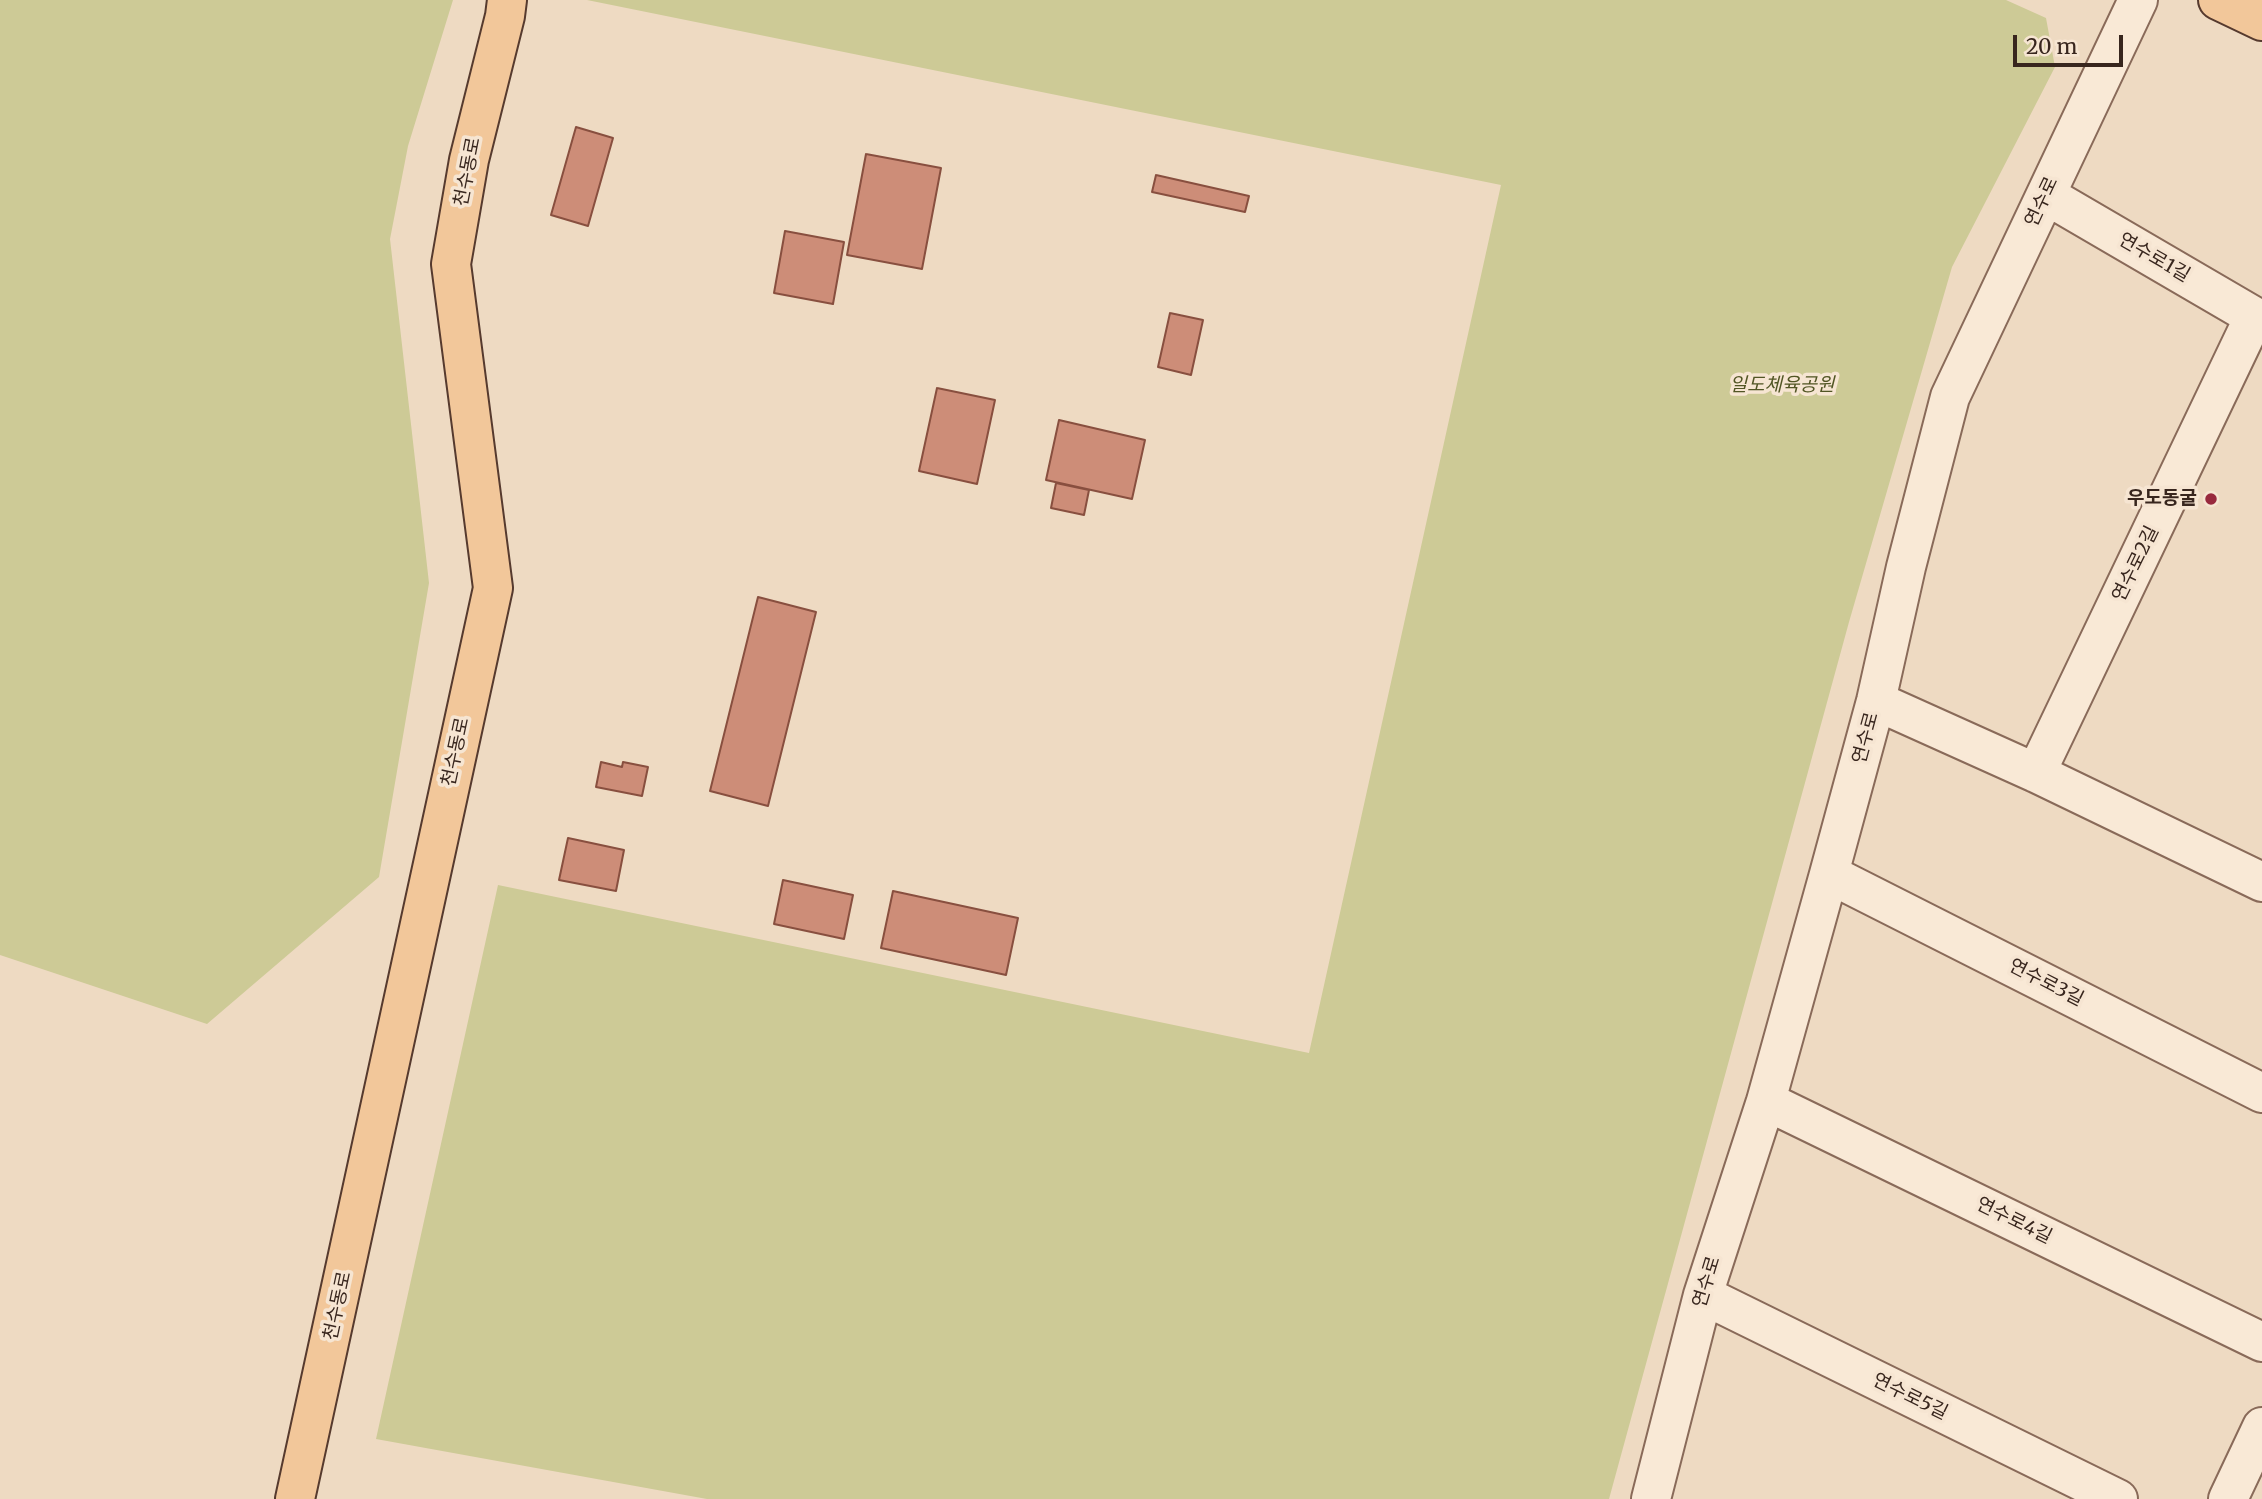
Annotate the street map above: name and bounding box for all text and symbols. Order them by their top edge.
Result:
scale bar [2017,21,2127,65]
text: 20 m [2026,33,2077,60]
street label: 천수동로 [450,136,486,208]
street label: 연수로 [2021,173,2063,231]
street label: 연수로1길 [2114,228,2194,288]
park label: 일도체육공원 [1730,375,1834,397]
place label: 우도동굴 [2127,488,2197,510]
marker: 우도동굴 [2203,491,2219,507]
street label: 연수로2길 [2108,523,2164,605]
street label: 연수로 [1848,710,1884,766]
street label: 천수동로 [438,715,474,789]
street label: 연수로3길 [2005,955,2087,1011]
street label: 연수로4길 [1972,1193,2056,1249]
street label: 연수로 [1688,1254,1726,1310]
street label: 천수동로 [320,1269,356,1343]
street label: 연수로5길 [1869,1369,1951,1425]

